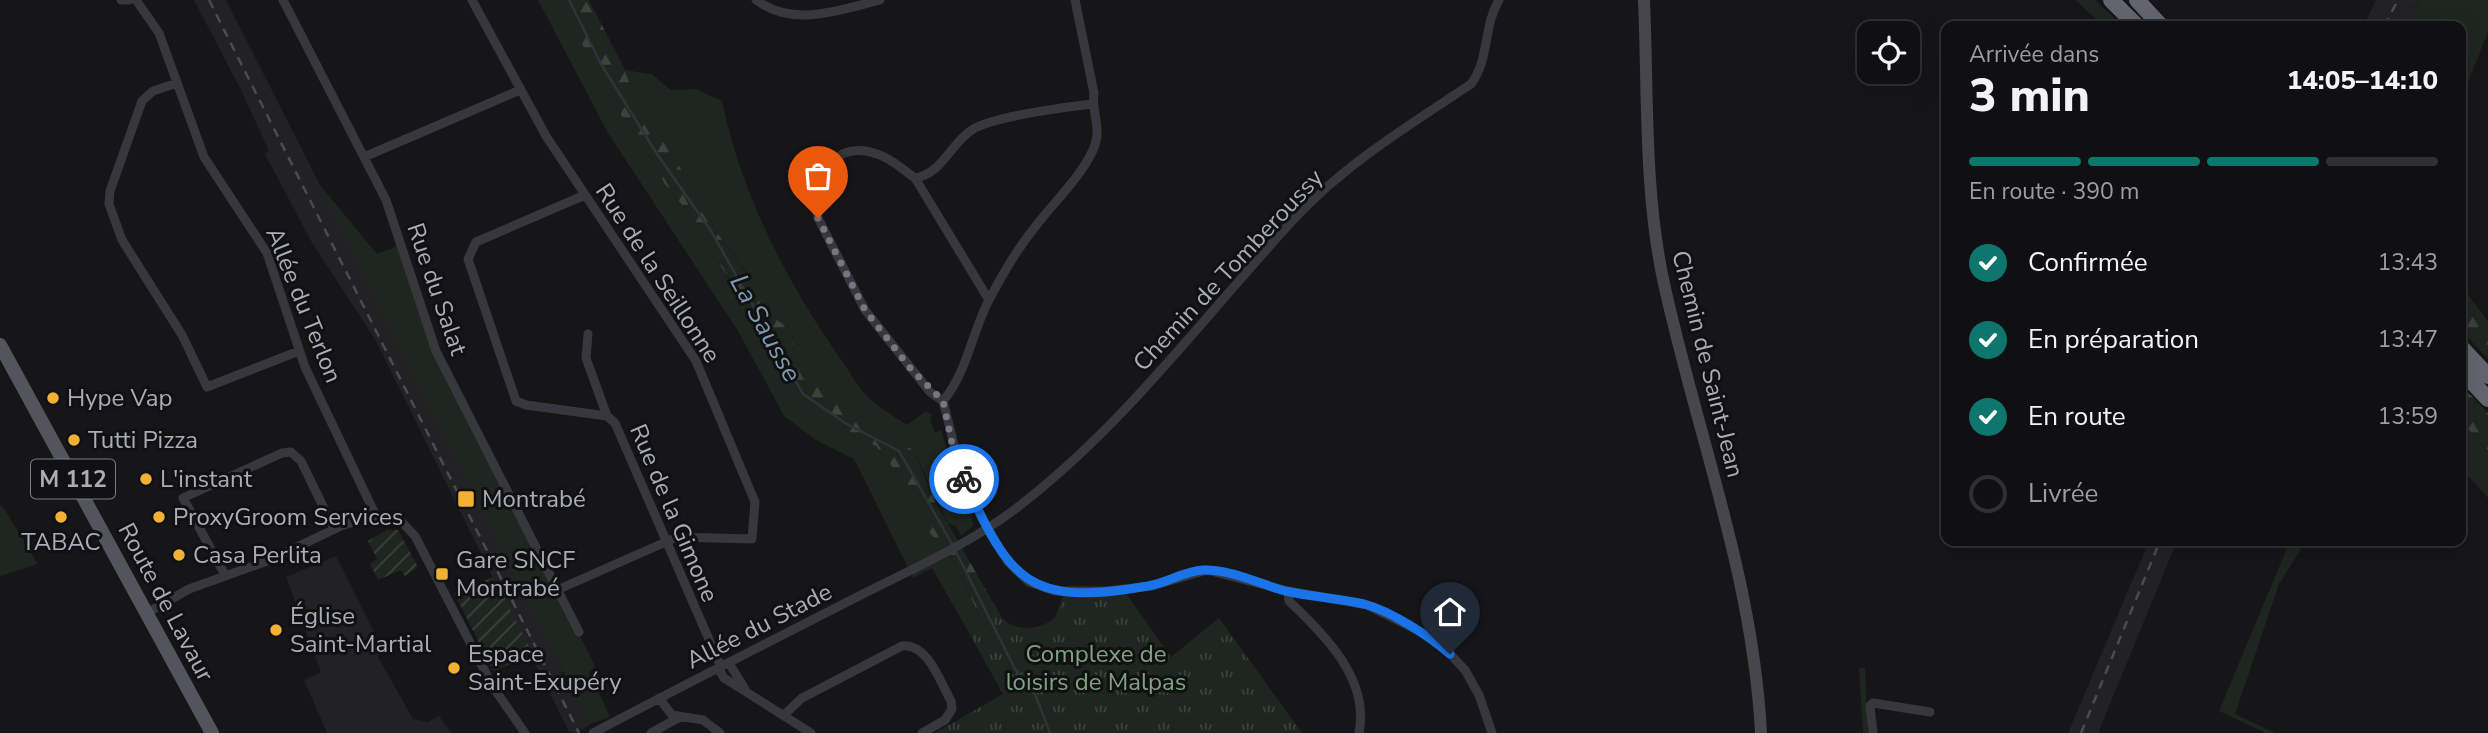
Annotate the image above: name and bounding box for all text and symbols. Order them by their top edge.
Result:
map controls [1857,21,1920,84]
button: locate [1857,21,1920,84]
text: Arrivée dans [1969,39,2099,70]
text: 14:05–14:10 [2287,63,2438,98]
text: 3 min [1969,64,2090,127]
pin [788,146,848,218]
icon: bag [799,157,837,195]
street label: Chemin de Tomberoussy [1126,162,1331,378]
text: En route · 390 m [1969,176,2139,207]
street label: Rue de la Seillonne [588,177,728,369]
street label: Rue du Salat [399,219,475,360]
street label: Allée du Terlon [258,223,350,387]
icon: check [1969,244,2007,282]
text: Confirmée [2028,245,2148,280]
street label: Chemin de Saint-Jean [1664,247,1752,481]
text: 13:43 [2378,247,2438,278]
water label: La Sausse [722,268,810,388]
icon: check [1969,321,2007,359]
text: En préparation [2028,322,2199,357]
text: 13:47 [2378,324,2438,355]
place label: Hype Vap [67,382,172,414]
marker: Hype Vap [45,390,61,406]
icon: check [1969,398,2007,436]
text: En route [2028,399,2126,434]
text: 13:59 [2378,401,2438,432]
street label: Rue de la Gimone [622,419,726,607]
place label: Tutti Pizza [88,424,198,456]
marker: Tutti Pizza [66,432,82,448]
courier [929,444,999,514]
road number: M 112 [31,460,115,499]
icon: bike [945,460,983,498]
place label: L'instant [160,463,253,495]
marker: L'instant [138,471,154,487]
text: Livrée [2028,476,2098,511]
place label: Montrabé [482,483,586,515]
marker: Montrabé [456,489,476,509]
place label: ProxyGroom Services [173,501,403,533]
marker: TABAC [53,509,69,525]
marker: ProxyGroom Services [151,509,167,525]
street label: Route de Lavaur [111,517,221,687]
place label: TABAC [21,526,101,558]
place label: Casa Perlita [193,539,322,571]
place label: Gare SNCF Montrabé [456,544,575,604]
marker: Casa Perlita [171,547,187,563]
marker: Gare SNCF Montrabé [434,566,450,582]
street label: Allée du Stade [681,576,837,676]
pin [1420,582,1480,654]
icon: home [1431,593,1469,631]
place label: Église Saint-Martial [290,600,431,660]
marker: Église Saint-Martial [268,622,284,638]
place label: Espace Saint-Exupéry [468,638,622,698]
park label: Complexe de loisirs de Malpas [1006,638,1186,698]
marker: Espace Saint-Exupéry [446,660,462,676]

